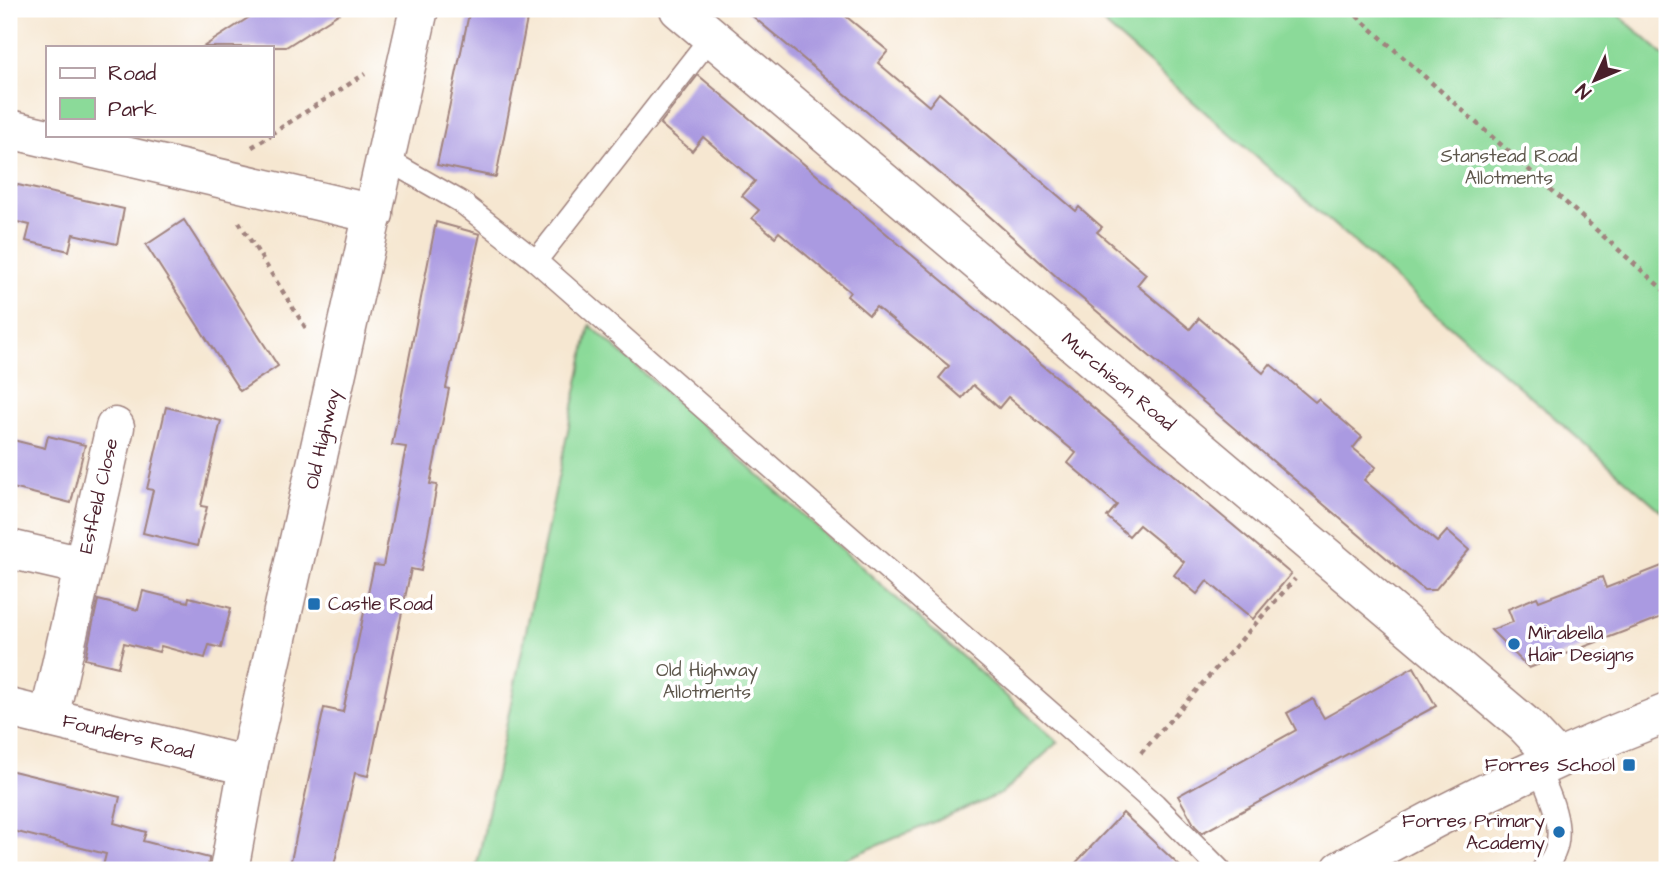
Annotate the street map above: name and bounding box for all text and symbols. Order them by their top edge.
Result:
legend [46,46,273,136]
north arrow [1560,46,1630,116]
text: Road [108,59,156,88]
text: N [1570,77,1598,104]
text: Park [108,95,157,124]
park label: Stanstead Road Allotments [1440,143,1578,192]
street label: Murchison Road [1055,326,1181,438]
street label: Old Highway [298,386,349,492]
street label: Estfeld Close [73,436,125,556]
place label: Castle Road [328,591,433,618]
marker: Castle Road [306,596,322,612]
place label: Mirabella Hair Designs [1528,620,1634,670]
marker: Mirabella Hair Designs [1506,636,1522,652]
park label: Old Highway Allotments [656,657,759,706]
street label: Founders Road [60,708,197,766]
place label: Forres School [1485,752,1615,779]
marker: Forres School [1621,757,1637,773]
place label: Forres Primary Academy [1402,808,1546,858]
marker: Forres Primary Academy [1551,824,1567,840]

